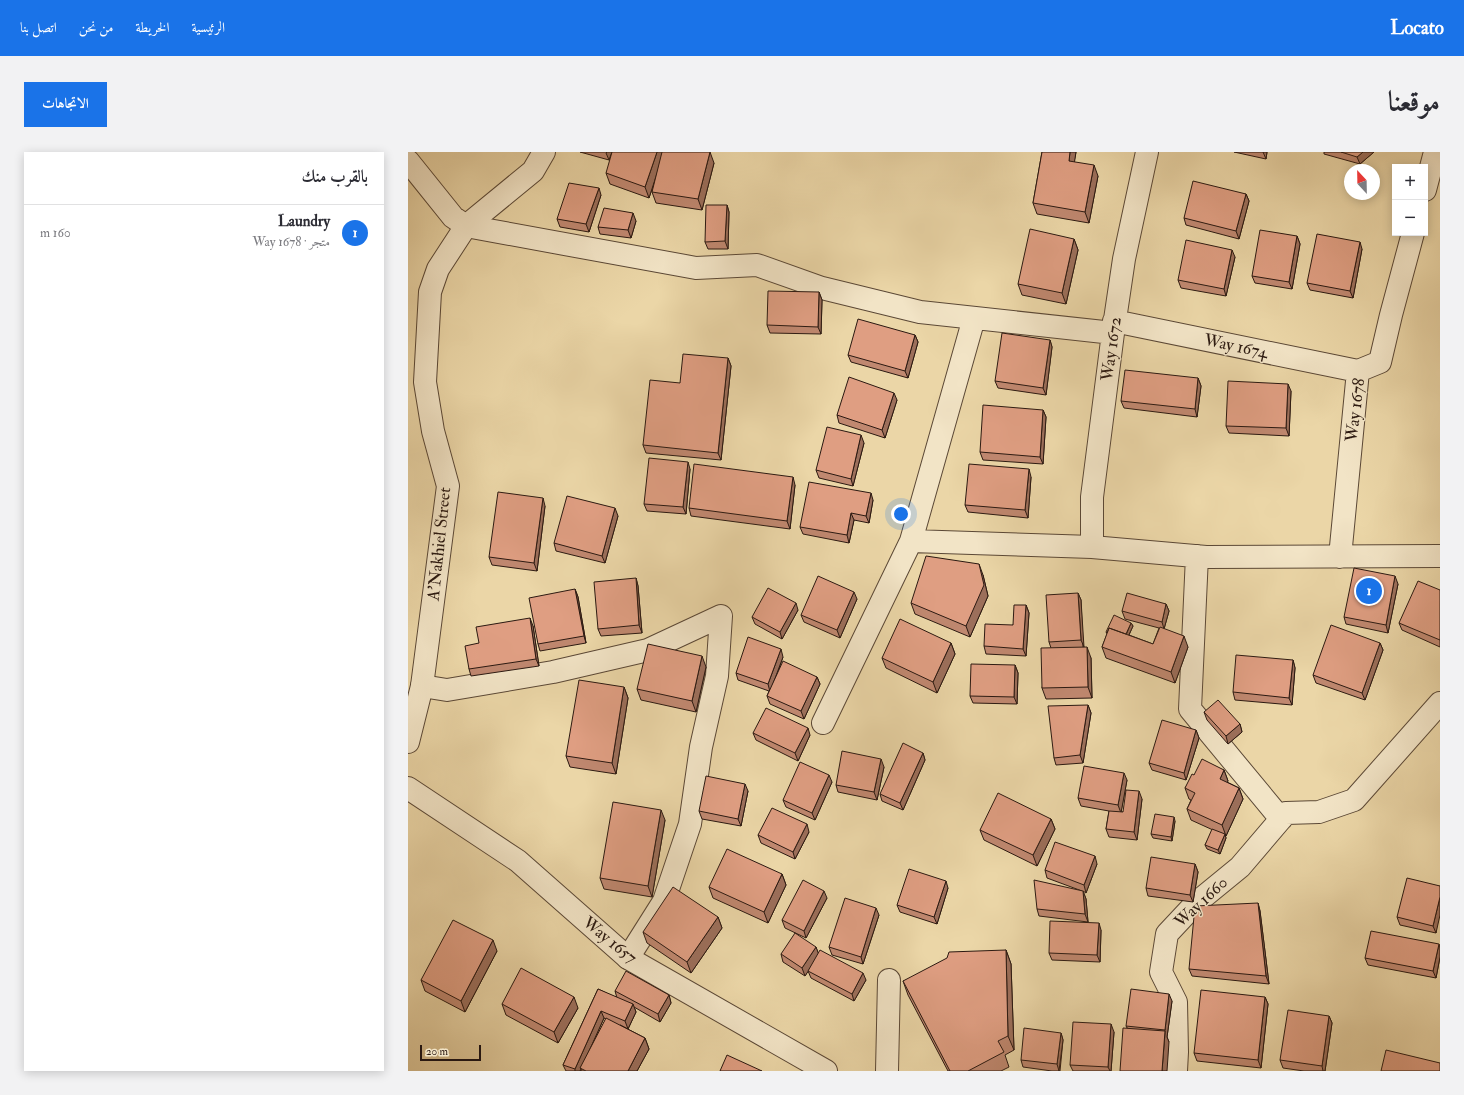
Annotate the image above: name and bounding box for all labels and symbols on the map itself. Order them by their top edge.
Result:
north arrow [1344,164,1380,200]
street label: Way 1672 [1096,315,1127,384]
street label: Way 1674 [1201,329,1271,364]
street label: Way 1678 [1341,377,1370,444]
street label: A'Nakhiel Street [422,486,455,603]
your location [891,504,911,524]
pin: 1 [1356,576,1382,606]
street label: Way 1660 [1169,872,1233,933]
street label: Way 1657 [577,911,641,969]
scale bar [420,1043,481,1062]

